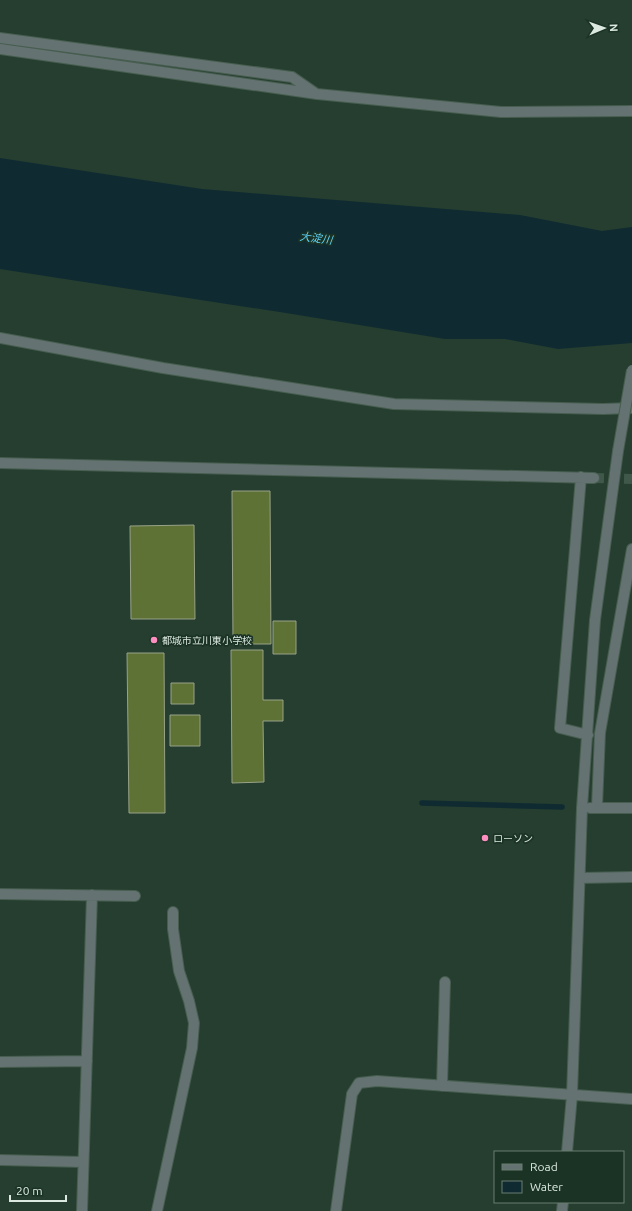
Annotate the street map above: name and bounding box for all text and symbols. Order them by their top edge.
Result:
north arrow [584,8,624,48]
text: N [608,23,620,32]
water label: 大淀川 [299,230,334,246]
marker: 都城市立川東小学校 [149,635,159,645]
place label: 都城市立川東小学校 [162,635,252,646]
marker: ローソン [480,833,490,843]
place label: ローソン [493,833,533,844]
legend [494,1151,624,1203]
text: Road [530,1160,558,1173]
scale bar [10,1177,66,1203]
text: Water [530,1180,563,1193]
text: 20 m [16,1184,43,1197]

